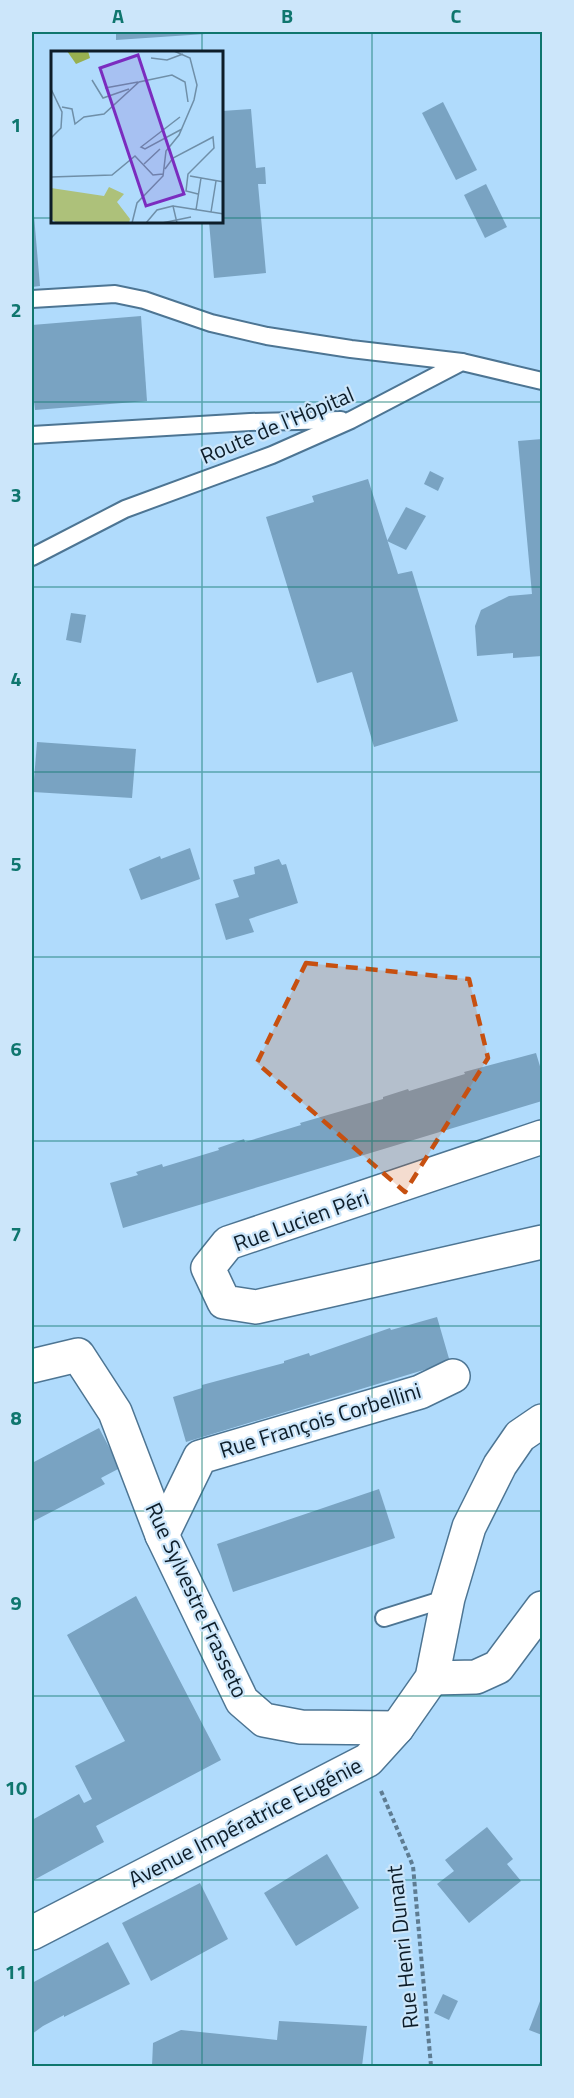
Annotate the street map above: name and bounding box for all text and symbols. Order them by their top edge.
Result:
text: A [112,0,124,31]
text: B [281,0,293,31]
text: C [451,0,462,31]
inset map [51,51,224,224]
text: 1 [10,109,22,140]
text: 2 [10,294,22,325]
street label: Route de l'Hôpital [195,377,359,473]
text: 3 [10,479,22,510]
text: 4 [10,663,22,694]
text: 5 [10,848,22,879]
text: 6 [10,1033,22,1064]
street label: Rue Lucien Péri [229,1180,373,1260]
text: 7 [10,1218,22,1249]
street label: Rue François Corbellini [215,1373,425,1467]
text: 8 [10,1402,22,1433]
street label: Rue Sylvestre Frasseto [137,1497,257,1703]
text: 9 [10,1587,22,1618]
street label: Avenue Impératrice Eugénie [122,1748,368,1896]
text: 10 [5,1772,27,1803]
street label: Rue Henri Dunant [376,1863,427,2030]
text: 11 [5,1956,27,1987]

